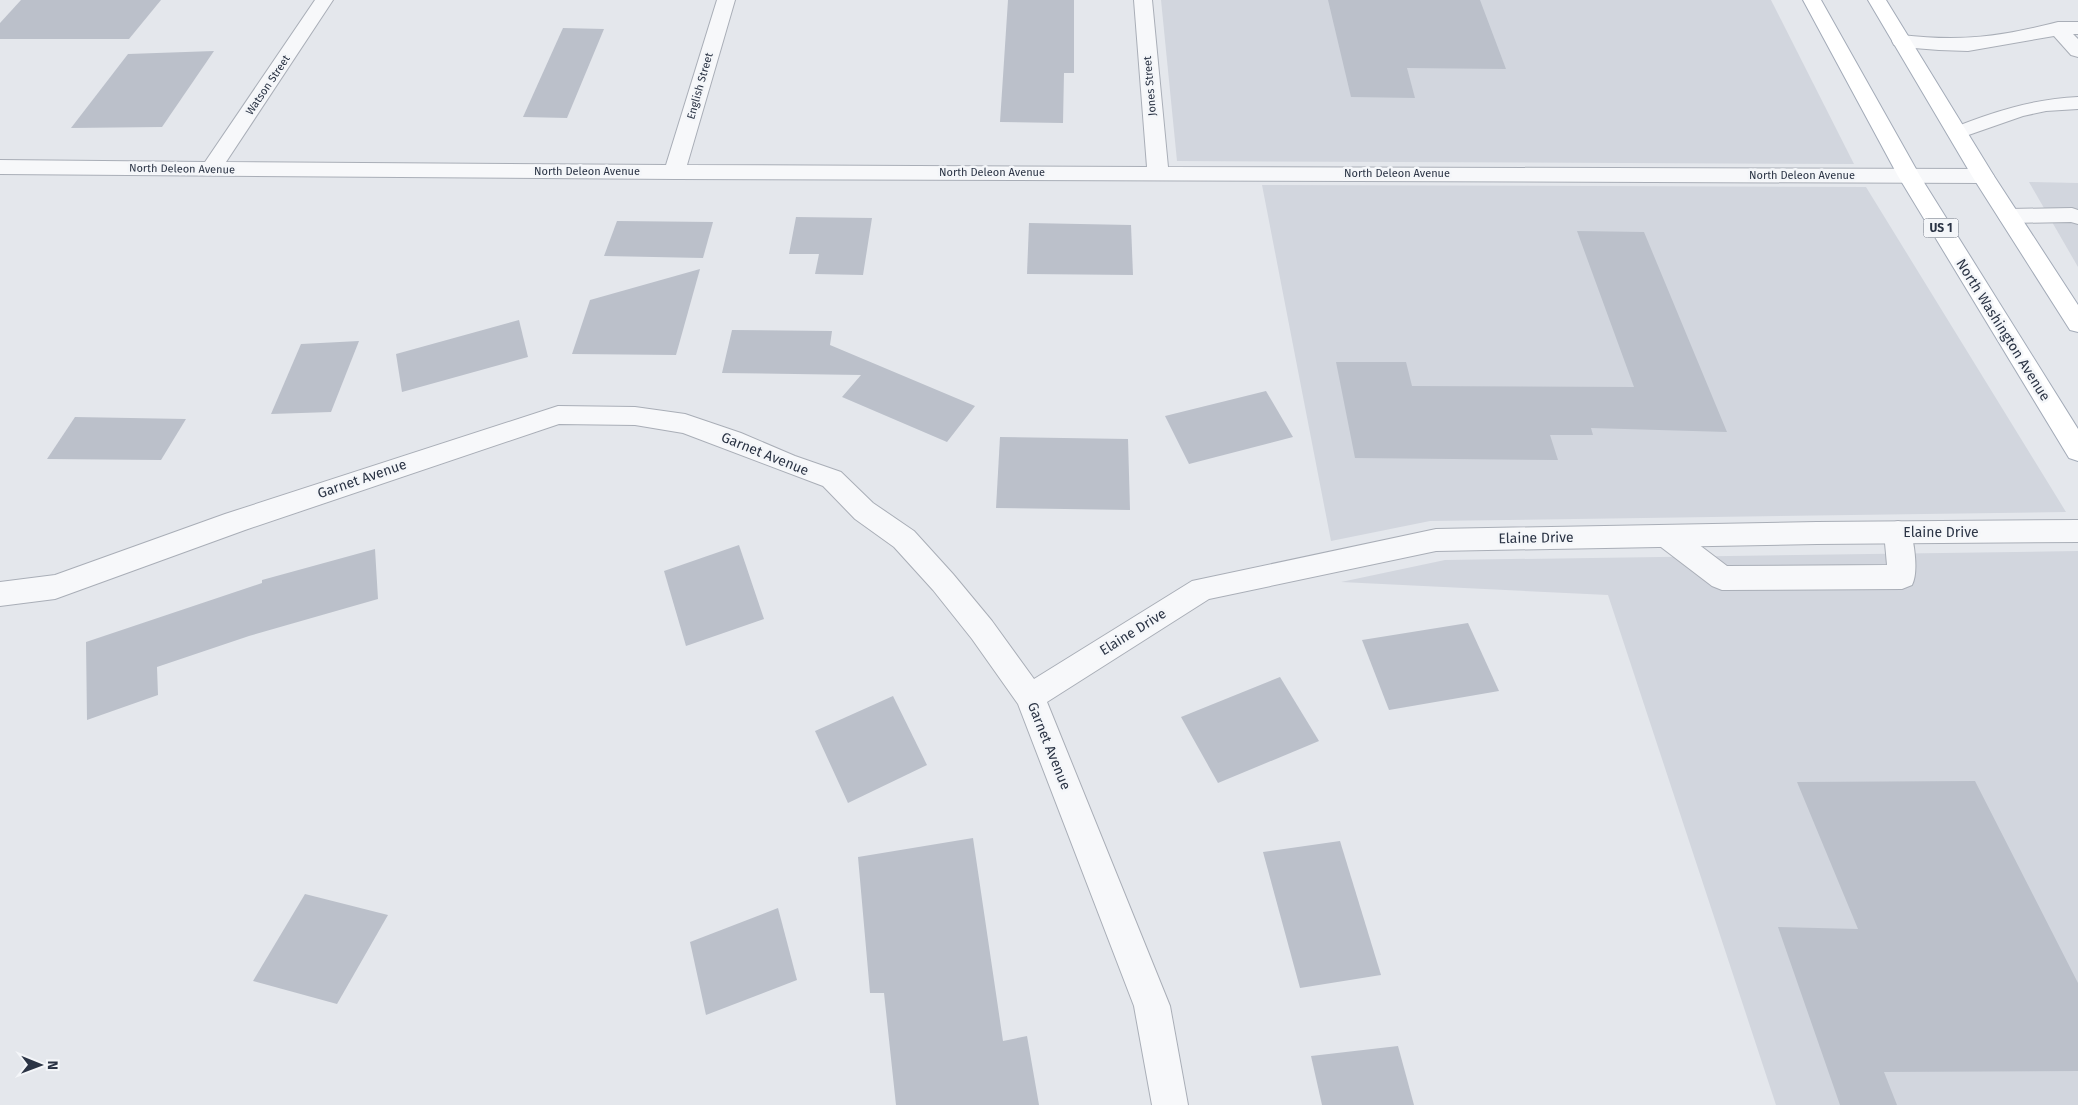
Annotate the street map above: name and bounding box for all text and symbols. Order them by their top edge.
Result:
street label: English Street [684,51,716,121]
street label: Watson Street [243,53,293,117]
street label: Jones Street [1141,55,1159,117]
street label: North Deleon Avenue [129,162,235,176]
street label: North Deleon Avenue [534,165,640,178]
street label: North Deleon Avenue [939,166,1045,179]
street label: North Deleon Avenue [1344,167,1450,180]
street label: North Deleon Avenue [1749,169,1855,182]
road number: US 1 [1924,218,1958,238]
street label: North Washington Avenue [1952,256,2054,404]
street label: Garnet Avenue [719,429,811,479]
street label: Garnet Avenue [315,456,409,502]
street label: Elaine Drive [1903,524,1979,541]
street label: Elaine Drive [1498,529,1574,547]
street label: Elaine Drive [1097,605,1169,659]
street label: Garnet Avenue [1024,700,1074,792]
north arrow [15,1040,65,1090]
text: N [44,1060,61,1070]

